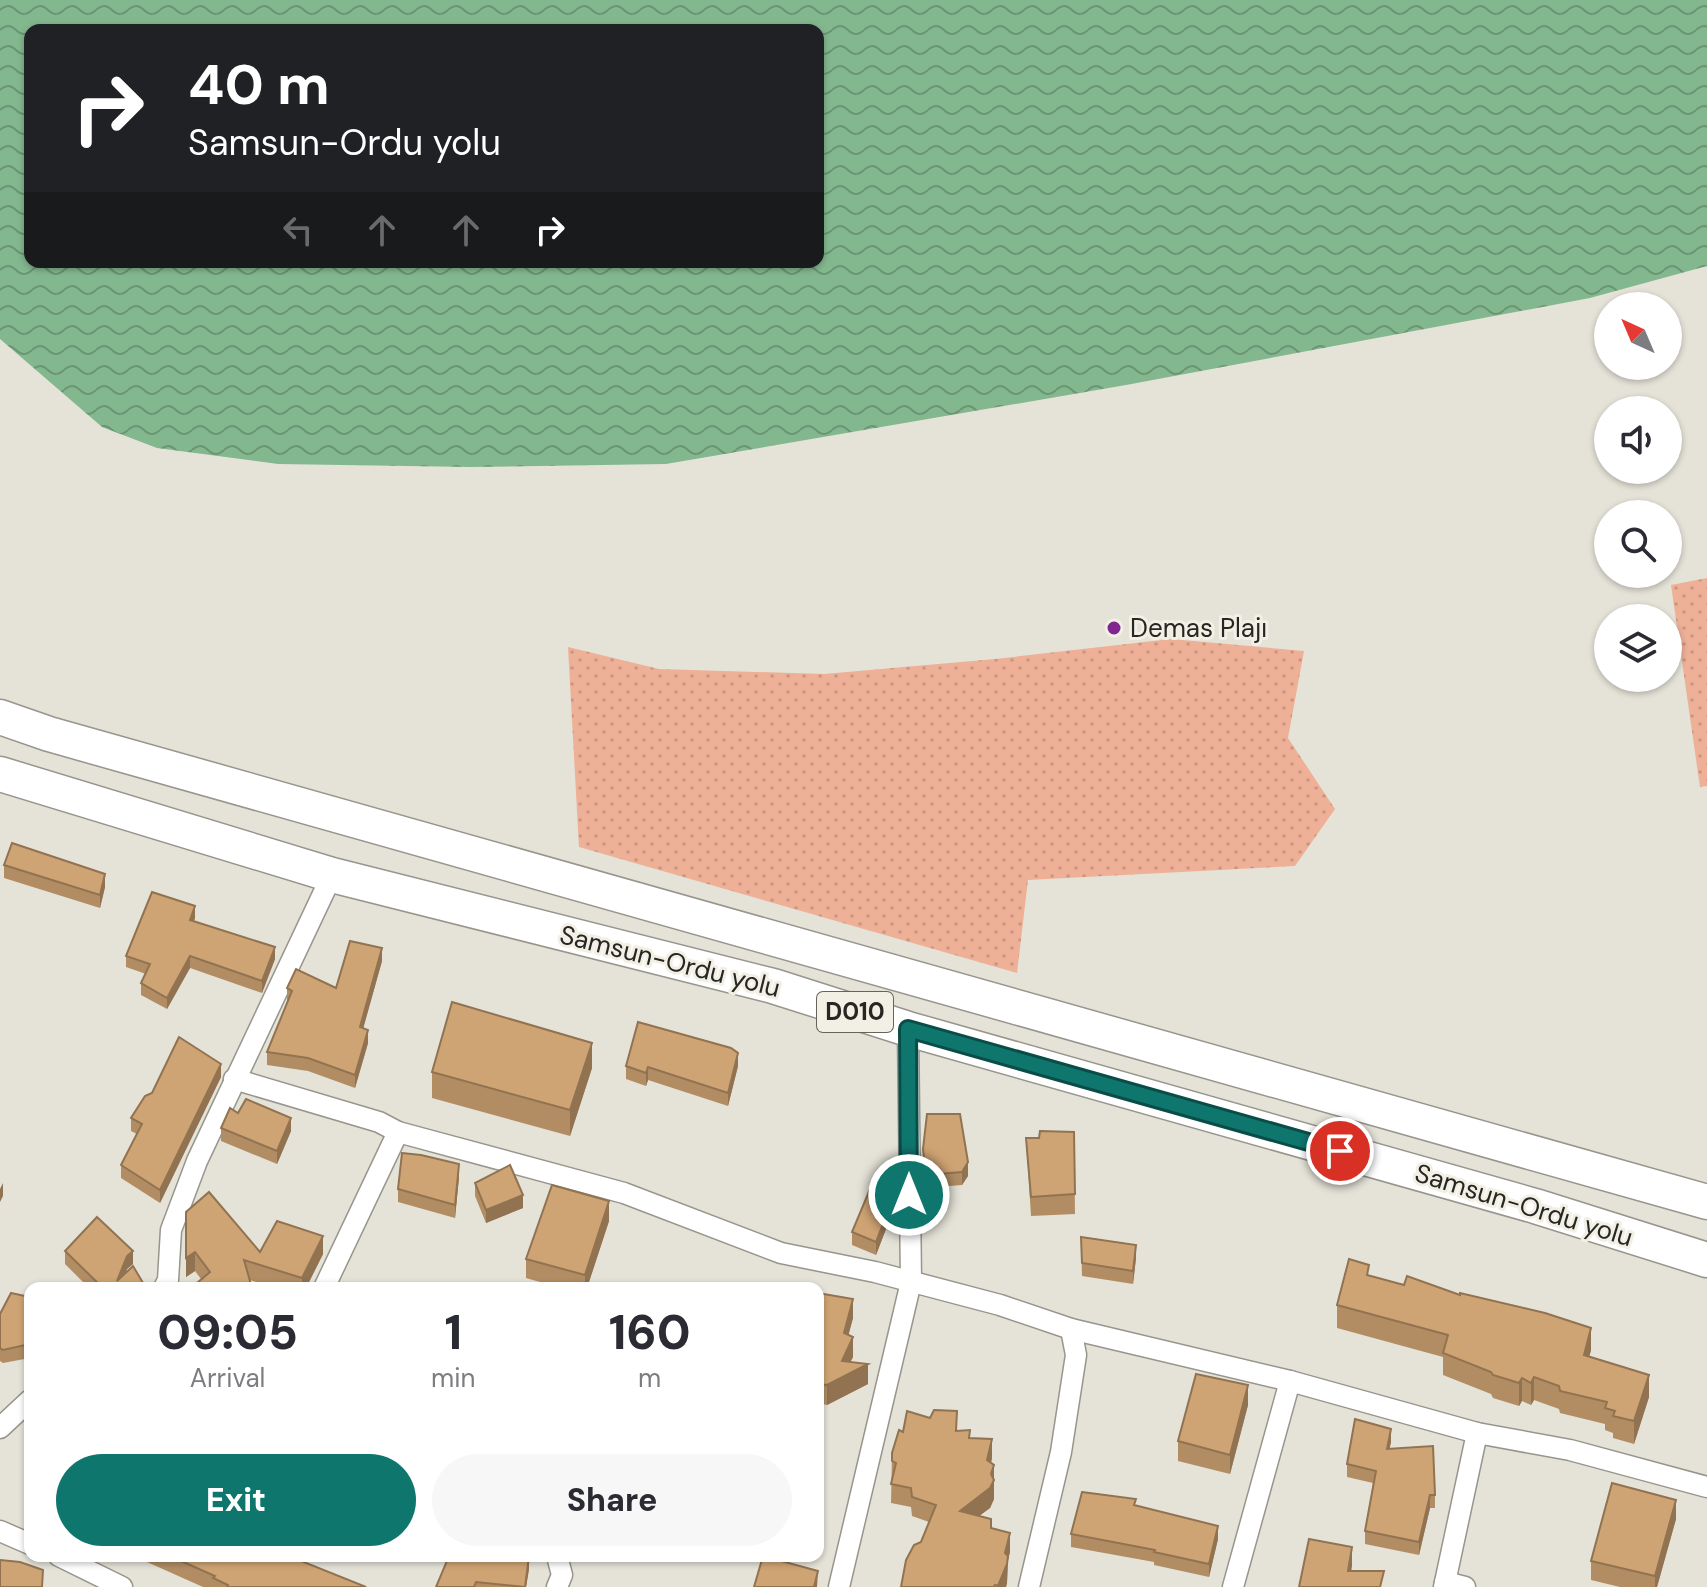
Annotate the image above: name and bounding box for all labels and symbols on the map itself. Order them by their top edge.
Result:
north arrow [1594,292,1682,380]
place label: Demas Plajı [1130,611,1267,645]
marker: Demas Plajı [1105,619,1123,637]
street label: Samsun-Ordu yolu [556,917,784,1005]
road number: D010 [817,992,893,1032]
pin [1306,1117,1374,1185]
position arrow [867,1153,951,1237]
street label: Samsun-Ordu yolu [1411,1156,1637,1254]

